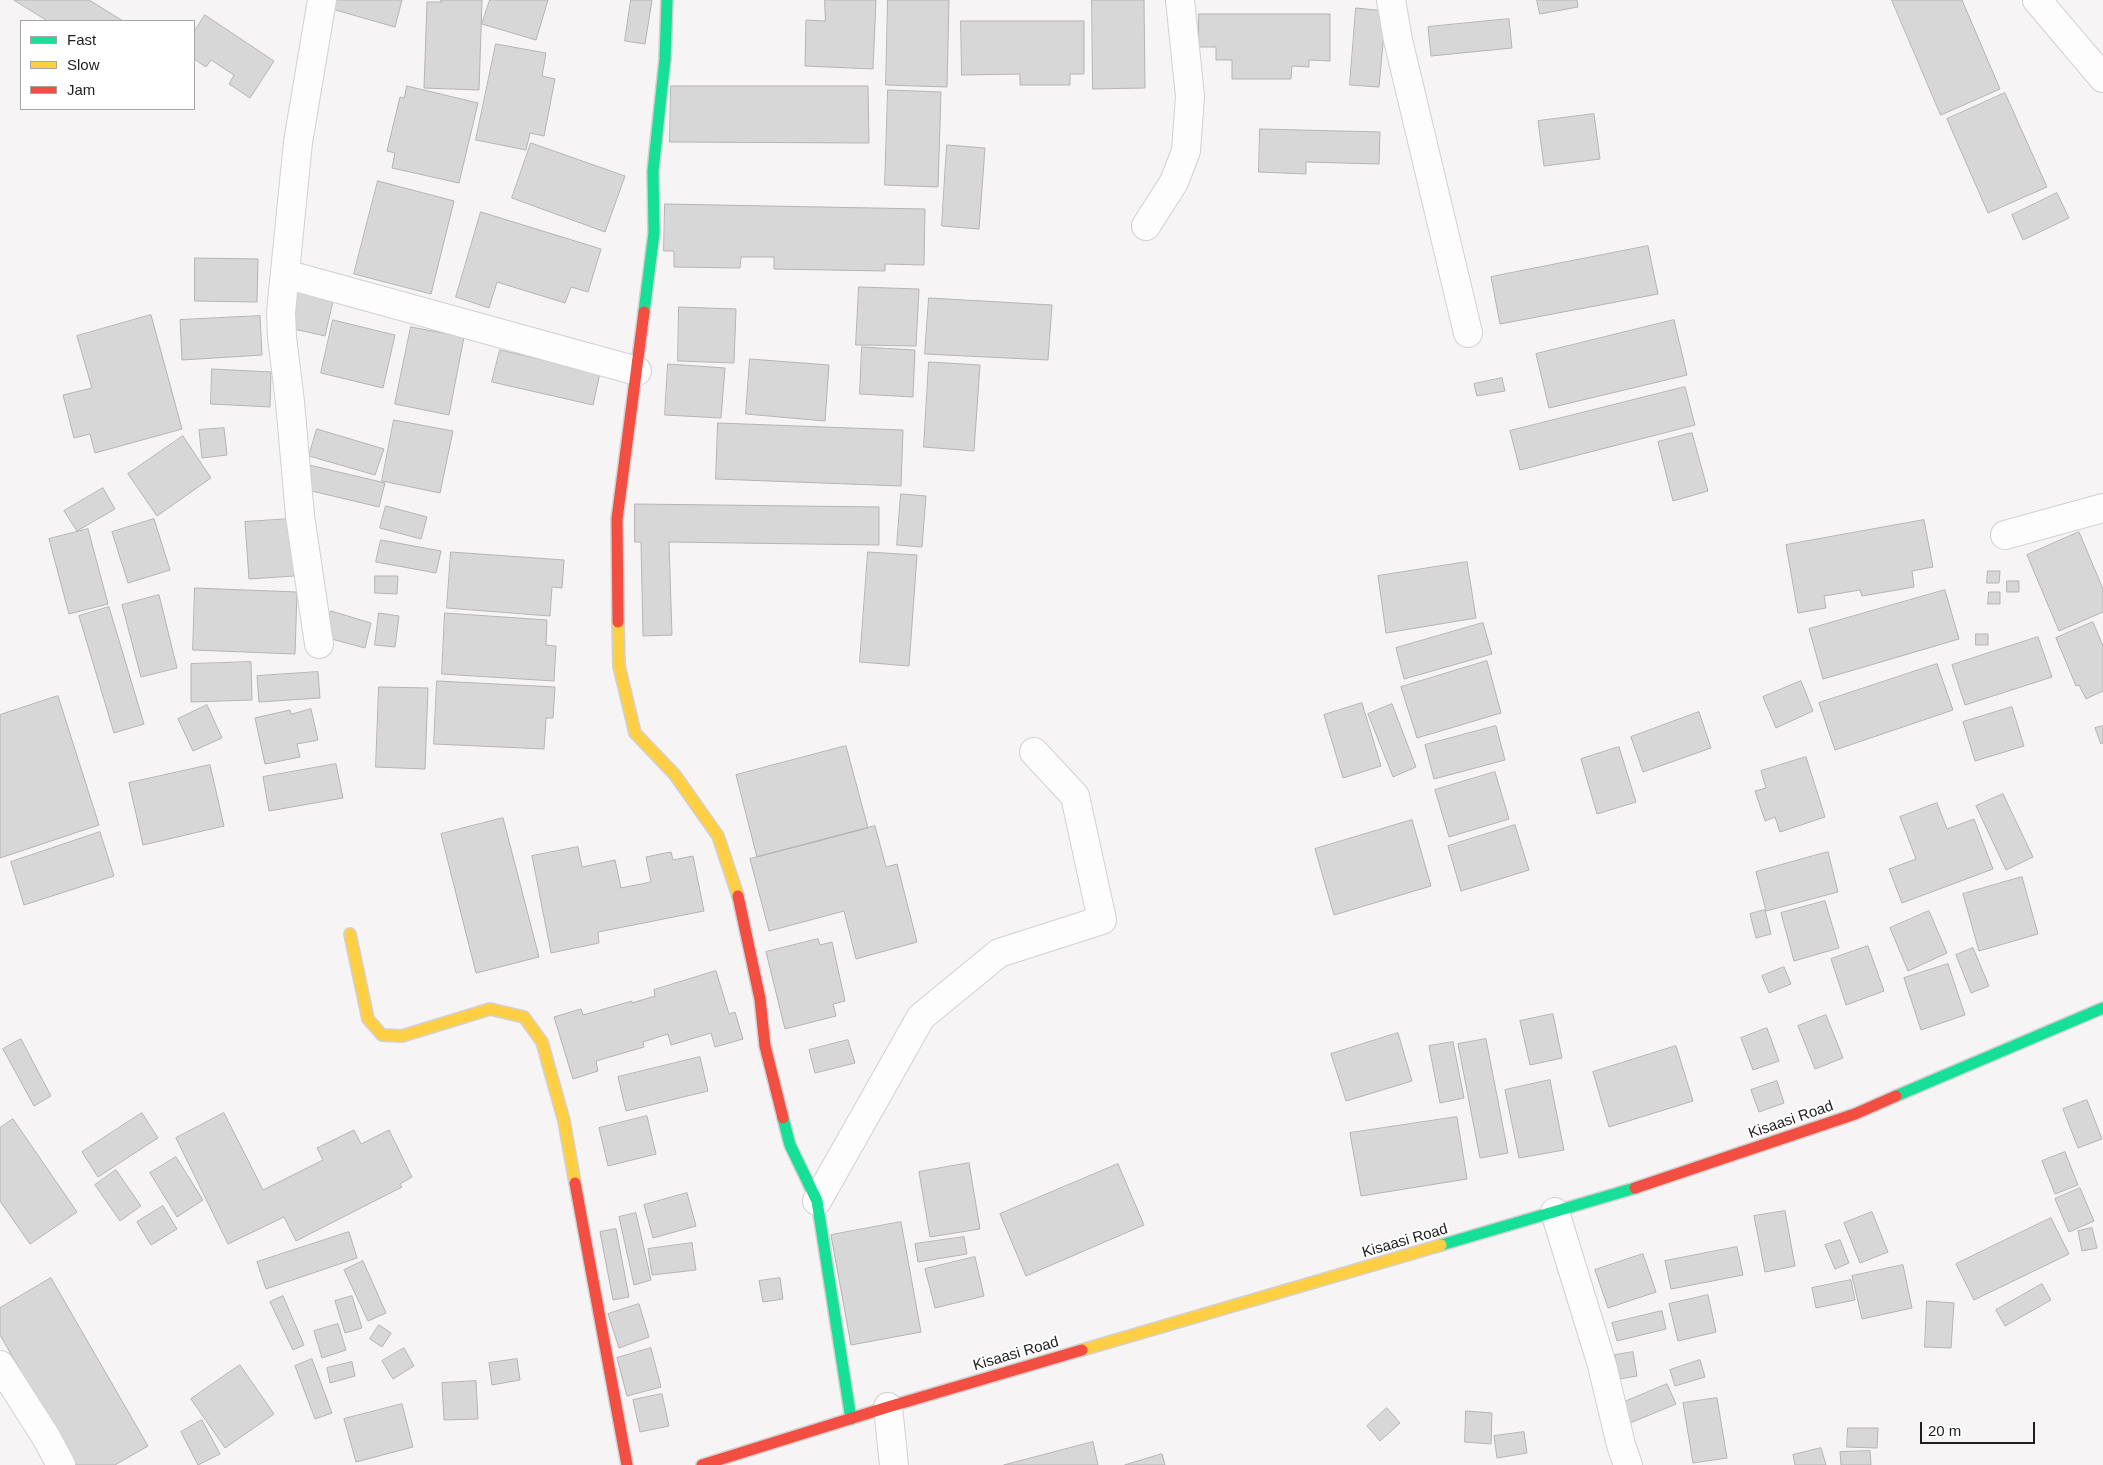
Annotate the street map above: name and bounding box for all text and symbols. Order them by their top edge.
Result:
legend [20,20,195,110]
text: Fast [67,31,96,48]
text: Slow [67,56,100,73]
text: Jam [67,81,95,98]
street label: Kisaasi Road [1746,1097,1836,1143]
street label: Kisaasi Road [1360,1220,1450,1262]
street label: Kisaasi Road [971,1333,1061,1375]
scale bar [1923,1412,2038,1444]
text: 20 m [1928,1422,1961,1439]

